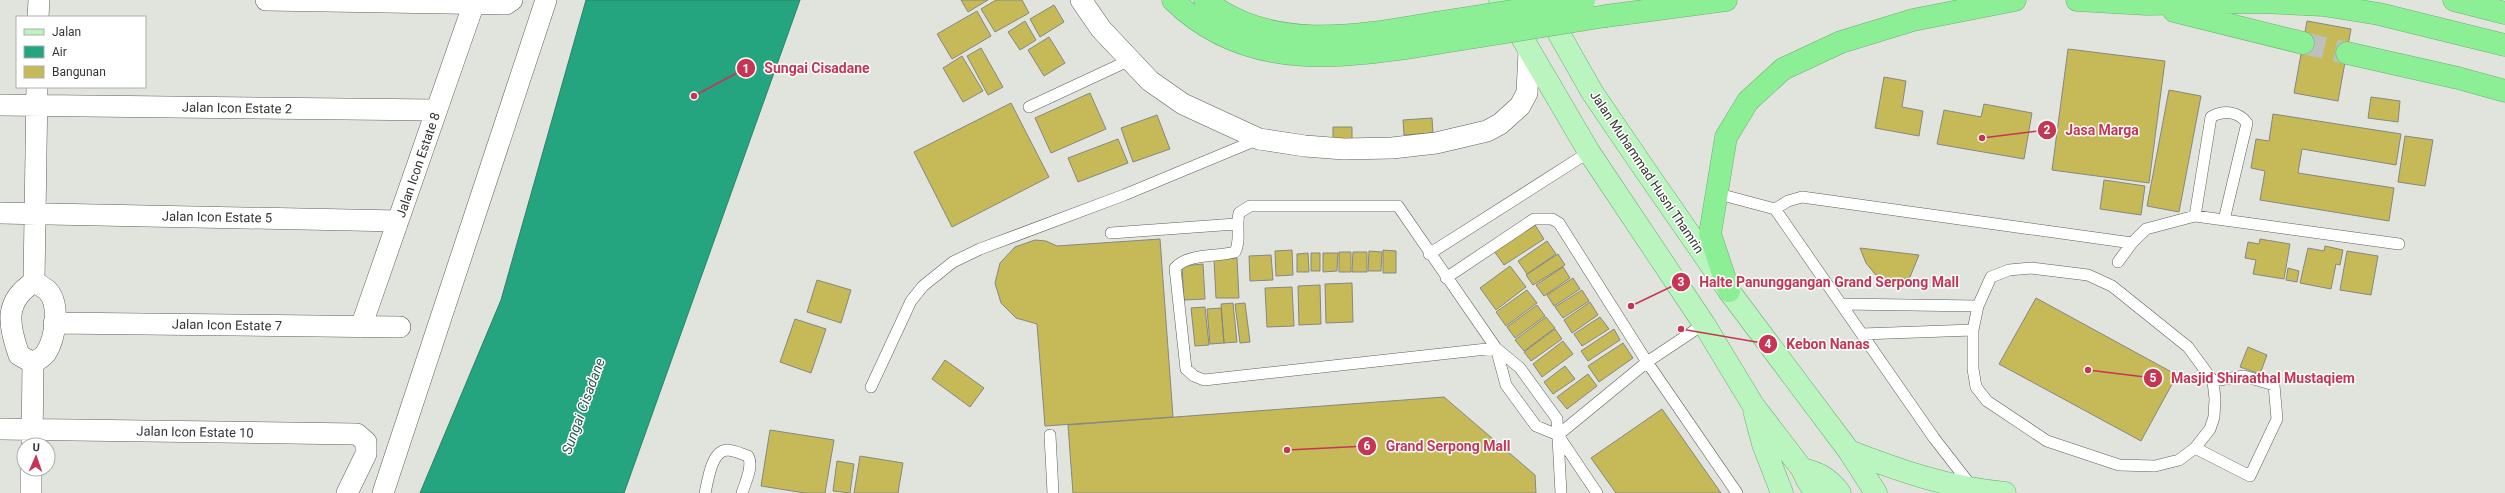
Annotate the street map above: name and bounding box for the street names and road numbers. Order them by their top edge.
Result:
street label: Jalan Muhammad Husni Thamrin [1587,88,1707,256]
street label: Jalan Icon Estate 2 [182,100,292,116]
street label: Jalan Icon Estate 8 [393,110,443,220]
street label: Jalan Icon Estate 5 [162,209,272,225]
street label: Jalan Icon Estate 7 [172,317,282,333]
street label: Jalan Icon Estate 10 [136,423,254,441]

